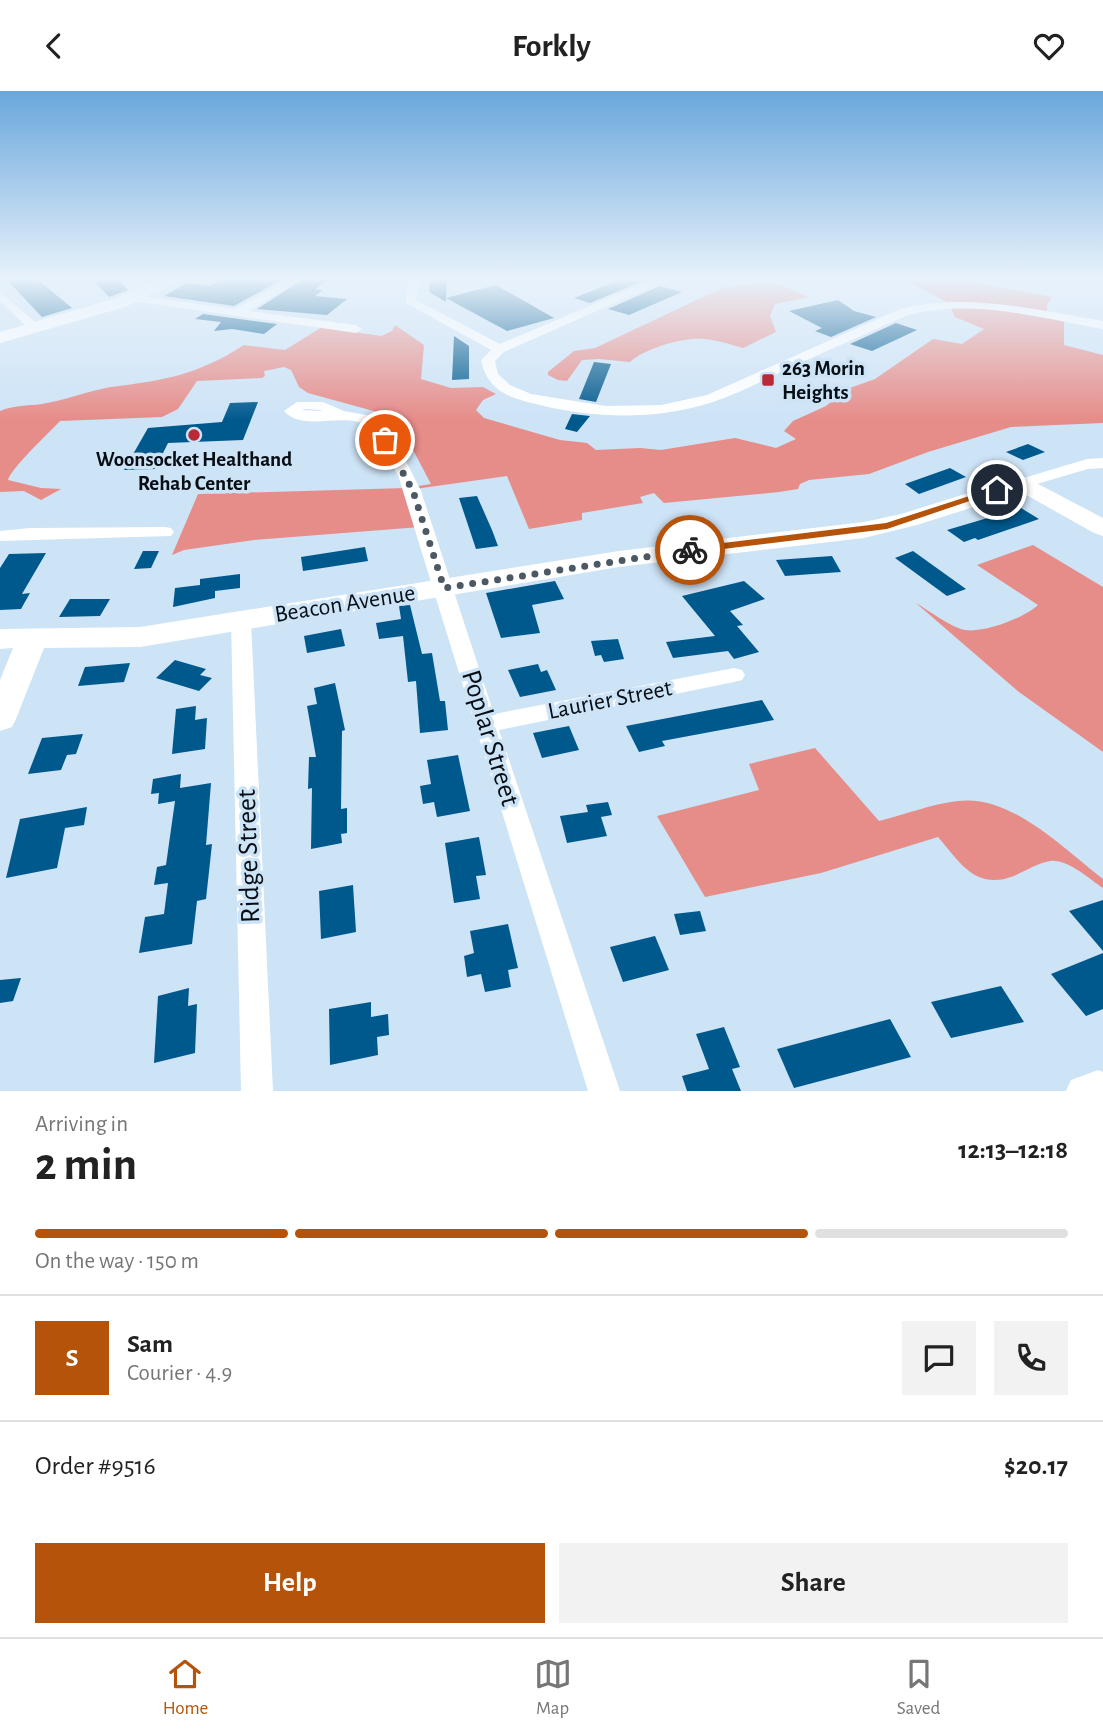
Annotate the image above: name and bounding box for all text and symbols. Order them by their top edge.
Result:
icon: back [35,27,73,65]
icon: heart [1030,27,1068,65]
text: Forkly [512,30,591,62]
place label: 263 Morin Heights [782,358,865,403]
marker: 263 Morin Heights [760,372,776,388]
pin [355,410,415,470]
icon: bag [366,421,404,459]
marker: Woonsocket Healthand Rehab Center [186,427,202,443]
place label: Woonsocket Healthand Rehab Center [96,449,292,494]
pin [967,460,1027,520]
icon: home [978,471,1016,509]
courier [655,515,725,585]
icon: bike [671,531,709,569]
street label: Beacon Avenue [273,581,417,627]
street label: Poplar Street [456,667,524,809]
street label: Laurier Street [546,676,674,724]
street label: Ridge Street [233,789,265,923]
text: Arriving in [35,1113,128,1136]
text: 12:13–12:18 [958,1137,1068,1163]
text: 2 min [35,1142,137,1188]
text: On the way · 150 m [35,1250,199,1273]
button: chat [902,1321,976,1395]
button: phone [994,1321,1068,1395]
text: Sam [127,1331,173,1357]
text: S [66,1345,78,1371]
text: Courier · 4.9 [127,1362,232,1385]
text: Order #9516 [35,1453,156,1479]
text: $20.17 [1004,1453,1068,1479]
button: Help [35,1543,545,1623]
button: Share [559,1543,1068,1623]
tab: Home [163,1655,208,1720]
tab: Map [534,1655,572,1720]
tab: Saved [897,1655,940,1720]

